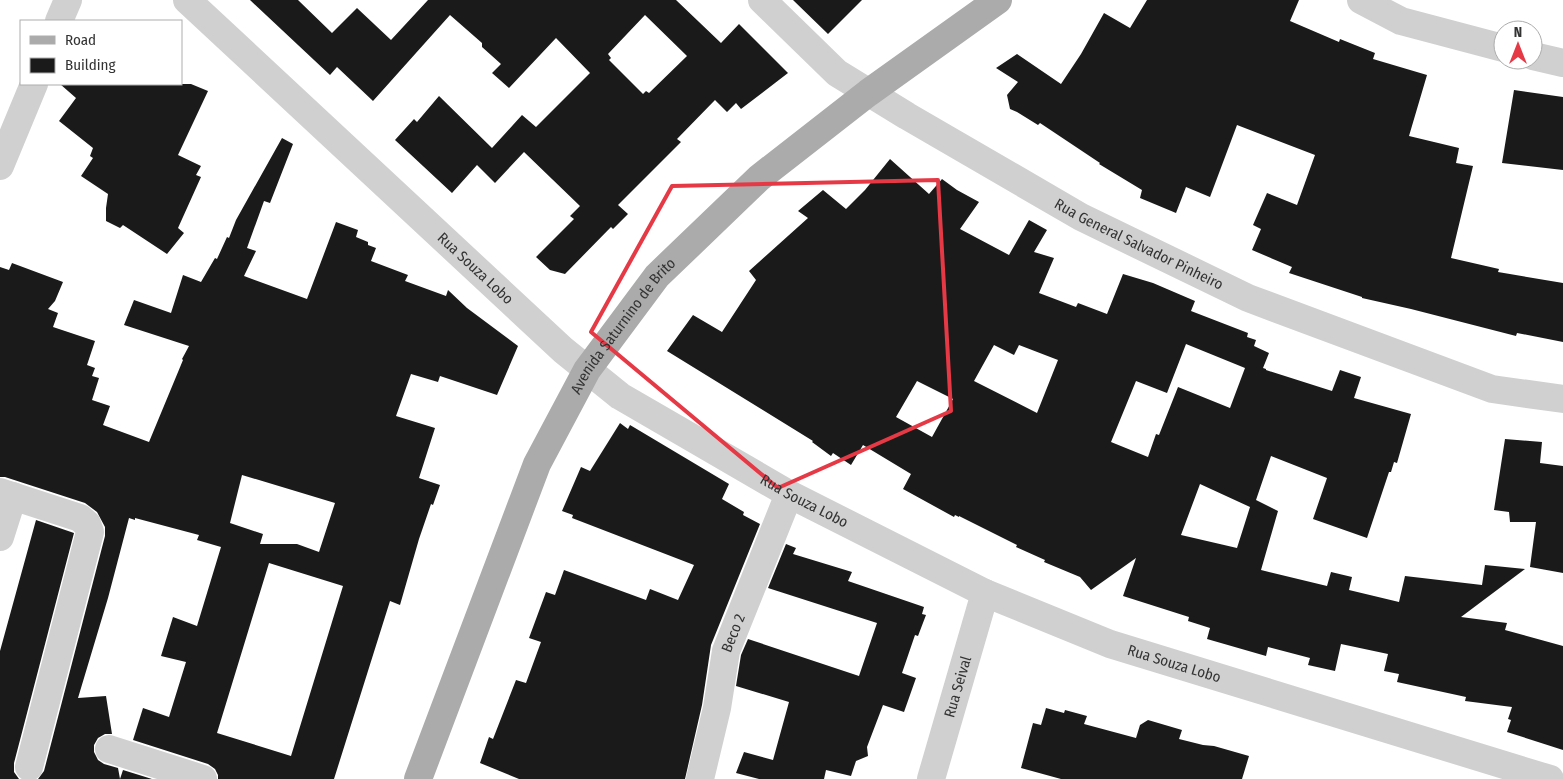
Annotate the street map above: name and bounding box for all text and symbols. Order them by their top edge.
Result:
legend [20,20,182,85]
north arrow [1493,20,1543,70]
text: N [1514,24,1522,41]
text: Road [65,31,96,49]
text: Building [65,56,116,74]
street label: Rua General Salvador Pinheiro [1051,195,1226,294]
street label: Rua Souza Lobo [434,229,517,308]
street label: Avenida Saturnino de Brito [567,254,679,397]
street label: Rua Souza Lobo [757,470,851,531]
street label: Beco 2 [717,611,749,655]
street label: Rua Souza Lobo [1125,641,1223,687]
street label: Rua Seival [940,654,975,720]

